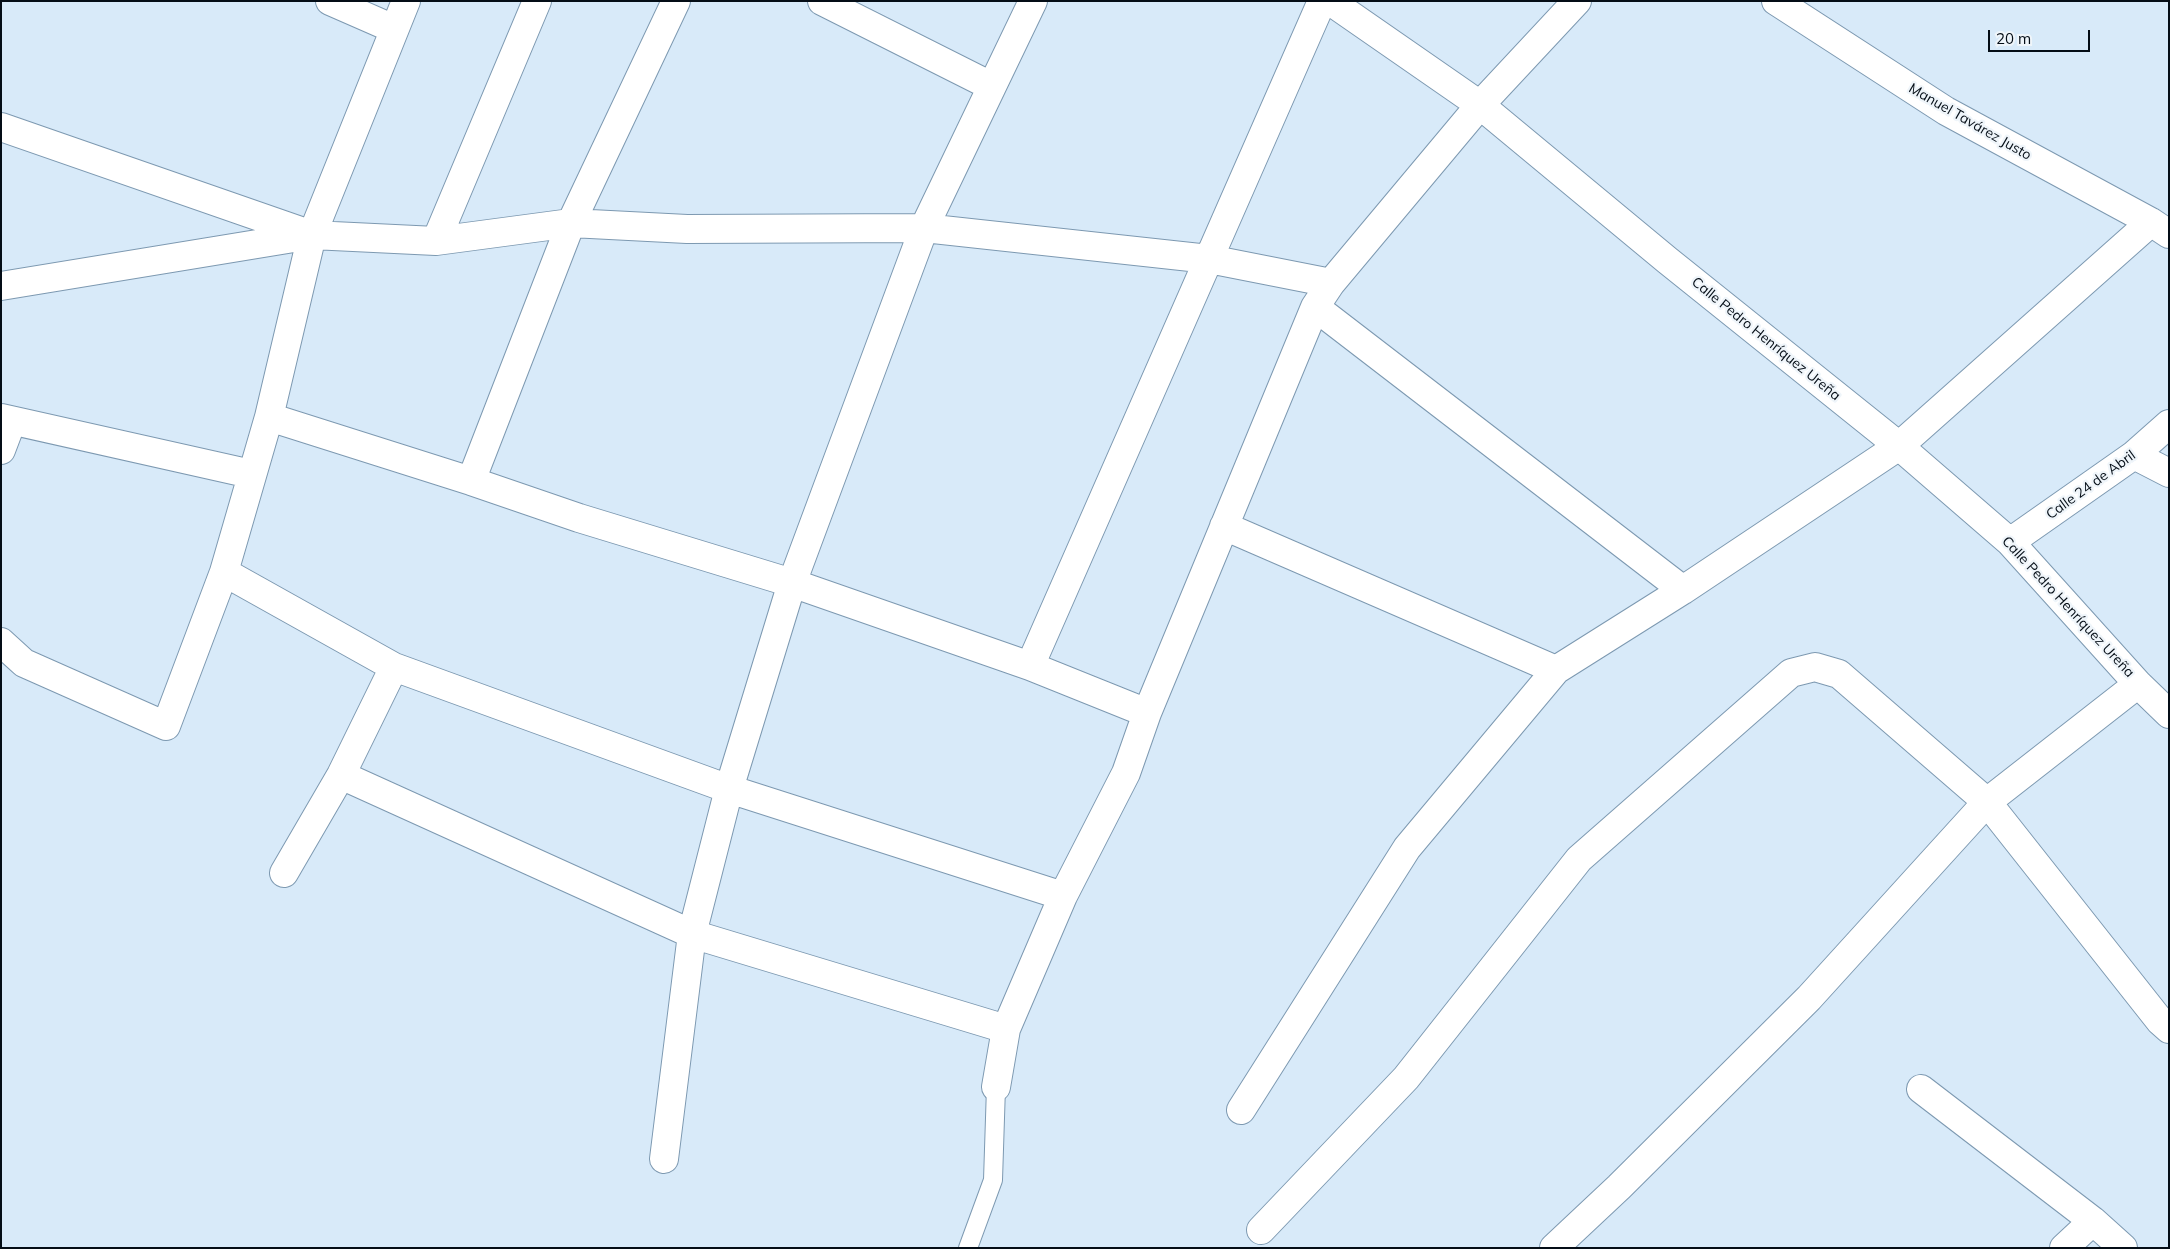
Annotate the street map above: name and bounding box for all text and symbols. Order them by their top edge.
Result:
scale bar [1990,20,2092,52]
text: 20 m [1996,29,2031,48]
street label: Manuel Tavárez Justo [1906,80,2034,164]
street label: Calle Pedro Henríquez Ureña [1688,274,1844,404]
street label: Calle 24 de Abril [2043,447,2139,523]
street label: Calle Pedro Henríquez Ureña [1998,533,2138,681]

